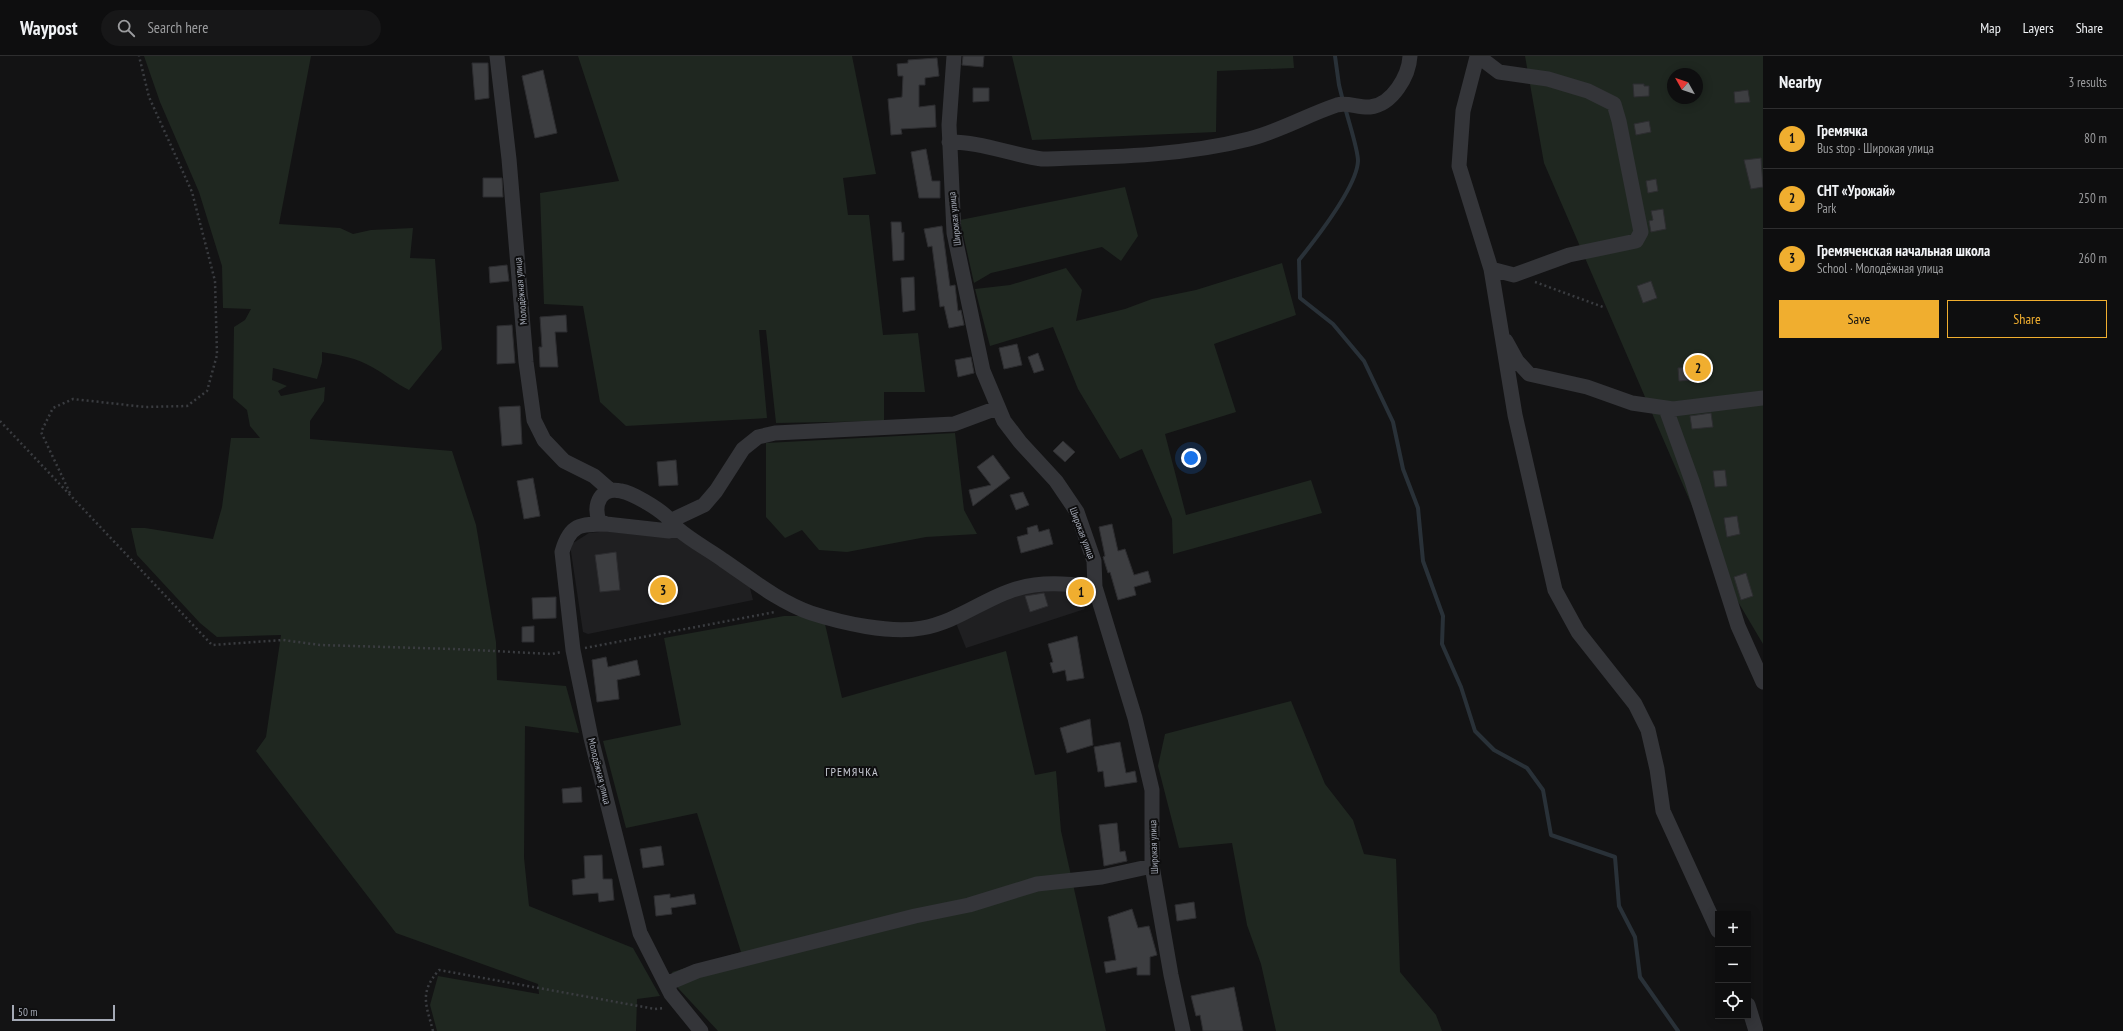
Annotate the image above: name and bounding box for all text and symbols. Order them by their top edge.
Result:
search box [101,10,381,46]
text: Waypost [20,16,77,40]
icon: search [115,17,137,39]
text: Search here [147,18,208,37]
text: Map [1980,19,2001,37]
text: Layers [2023,19,2054,37]
text: Share [2076,19,2103,37]
north arrow [1667,68,1703,104]
text: Nearby [1779,71,1822,93]
text: 3 results [2068,74,2107,91]
text: Гремячка [1817,121,1868,140]
text: 1 [1789,130,1795,147]
text: 80 m [2084,130,2107,147]
text: Bus stop · Широкая улица [1817,140,1934,157]
text: СНТ «Урожай» [1817,181,1895,200]
text: 2 [1789,190,1795,207]
text: 250 m [2078,190,2107,207]
street label: Широкая улица [945,191,964,247]
text: Park [1817,200,1836,217]
text: Гремяченская начальная школа [1817,241,1990,260]
text: 3 [1789,250,1795,267]
text: 260 m [2078,250,2107,267]
street label: Молодёжная улица [511,257,530,325]
text: School · Молодёжная улица [1817,260,1943,277]
button: Save [1779,300,1939,338]
button: Share [1947,300,2107,338]
pin: 2 [1685,353,1711,383]
your location [1181,448,1201,468]
street label: Широкая улица [1067,505,1098,561]
pin: 3 [650,575,676,605]
pin: 1 [1068,577,1094,607]
street label: Молодёжная улица [585,737,614,806]
district label: ГРЕМЯЧКА [825,764,879,779]
street label: Широкая улица [1146,820,1161,874]
map controls [1715,911,1751,1019]
button: + [1715,911,1751,947]
button: − [1715,947,1751,983]
button: locate [1715,983,1751,1019]
scale bar [12,1003,115,1022]
text: 50 m [18,1005,37,1019]

